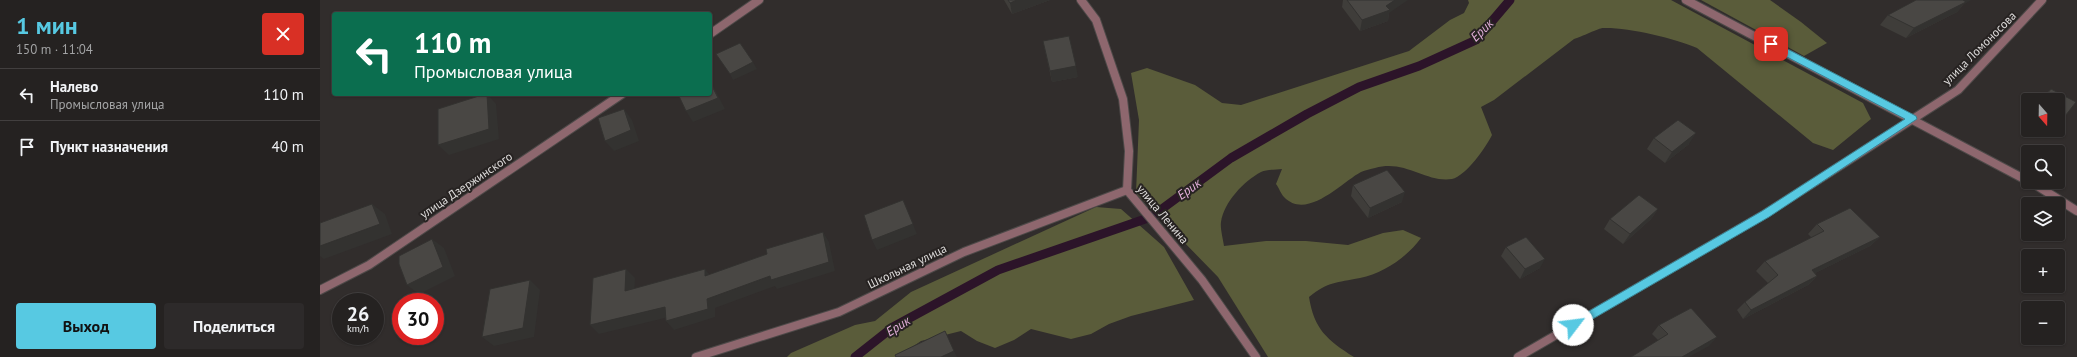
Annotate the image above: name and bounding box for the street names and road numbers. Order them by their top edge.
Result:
street label: улица Ломоносова [1939,8,2019,88]
street label: улица Дзержинского [417,148,515,222]
street label: улица Ленина [1134,181,1192,247]
street label: Школьная улица [865,240,949,292]

